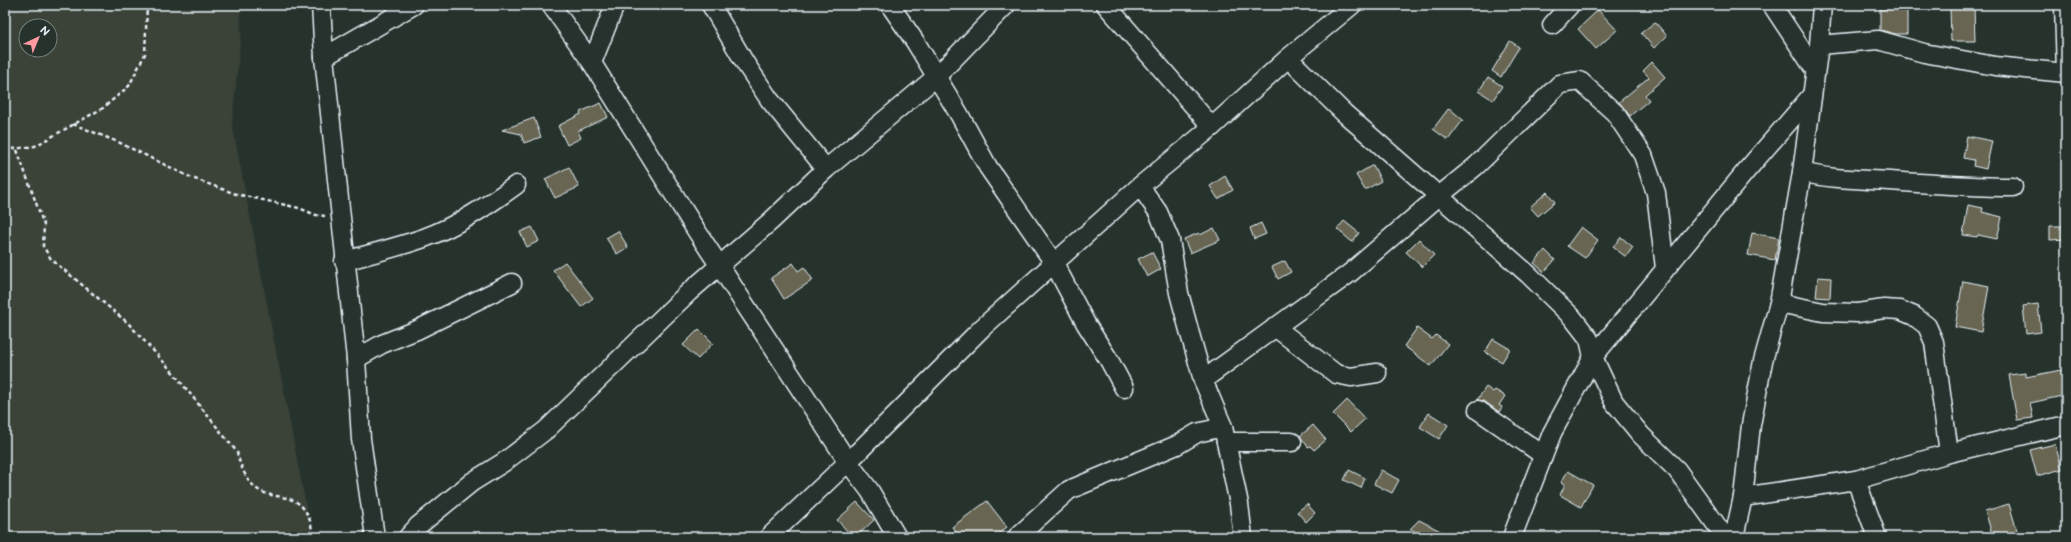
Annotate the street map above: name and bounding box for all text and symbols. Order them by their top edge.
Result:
north arrow [18,18,58,58]
text: N [37,24,52,39]

